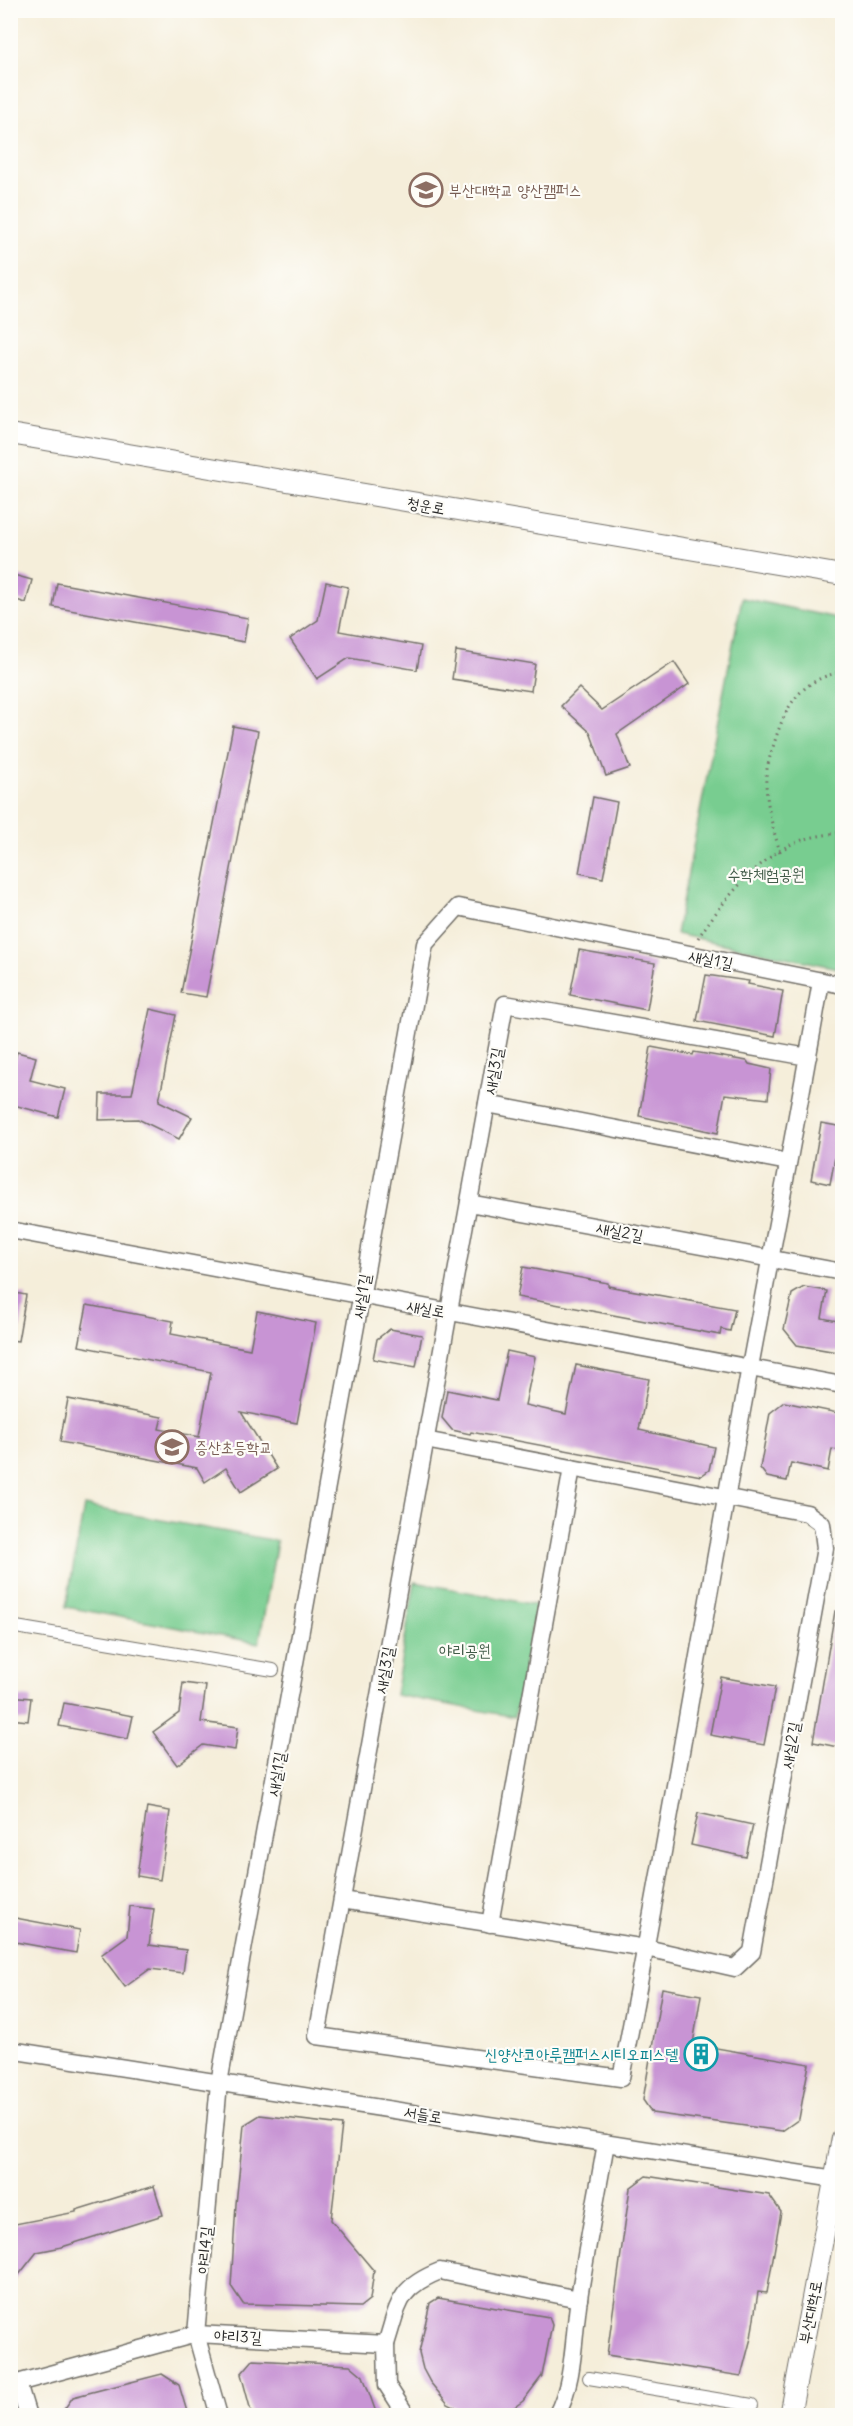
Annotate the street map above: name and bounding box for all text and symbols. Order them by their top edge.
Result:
school or university icon: 부산대학교 양산캠퍼스 [408,172,444,208]
place label: 부산대학교 양산캠퍼스 [449,180,582,200]
street label: 청운로 [405,492,447,518]
park label: 수학체험공원 [727,864,805,884]
street label: 새실1길 [687,945,735,973]
street label: 새실3길 [479,1046,507,1096]
street label: 새실2길 [595,1217,645,1245]
street label: 새실1길 [347,1272,375,1320]
street label: 새실로 [405,1294,447,1322]
school or university icon: 증산초등학교 [154,1429,190,1465]
place label: 증산초등학교 [195,1437,272,1457]
park label: 야리공원 [439,1640,491,1660]
street label: 새실3길 [370,1645,398,1695]
street label: 새실2길 [776,1720,804,1770]
street label: 새실1길 [262,1750,290,1798]
building icon: 신양산코아루캠퍼스시티오피스텔 [683,2036,719,2072]
place label: 신양산코아루캠퍼스시티오피스텔 [485,2044,678,2064]
street label: 서들로 [402,2101,444,2127]
street label: 야리4길 [192,2225,216,2275]
street label: 부산대학로 [794,2278,826,2346]
street label: 야리3길 [214,2325,262,2347]

